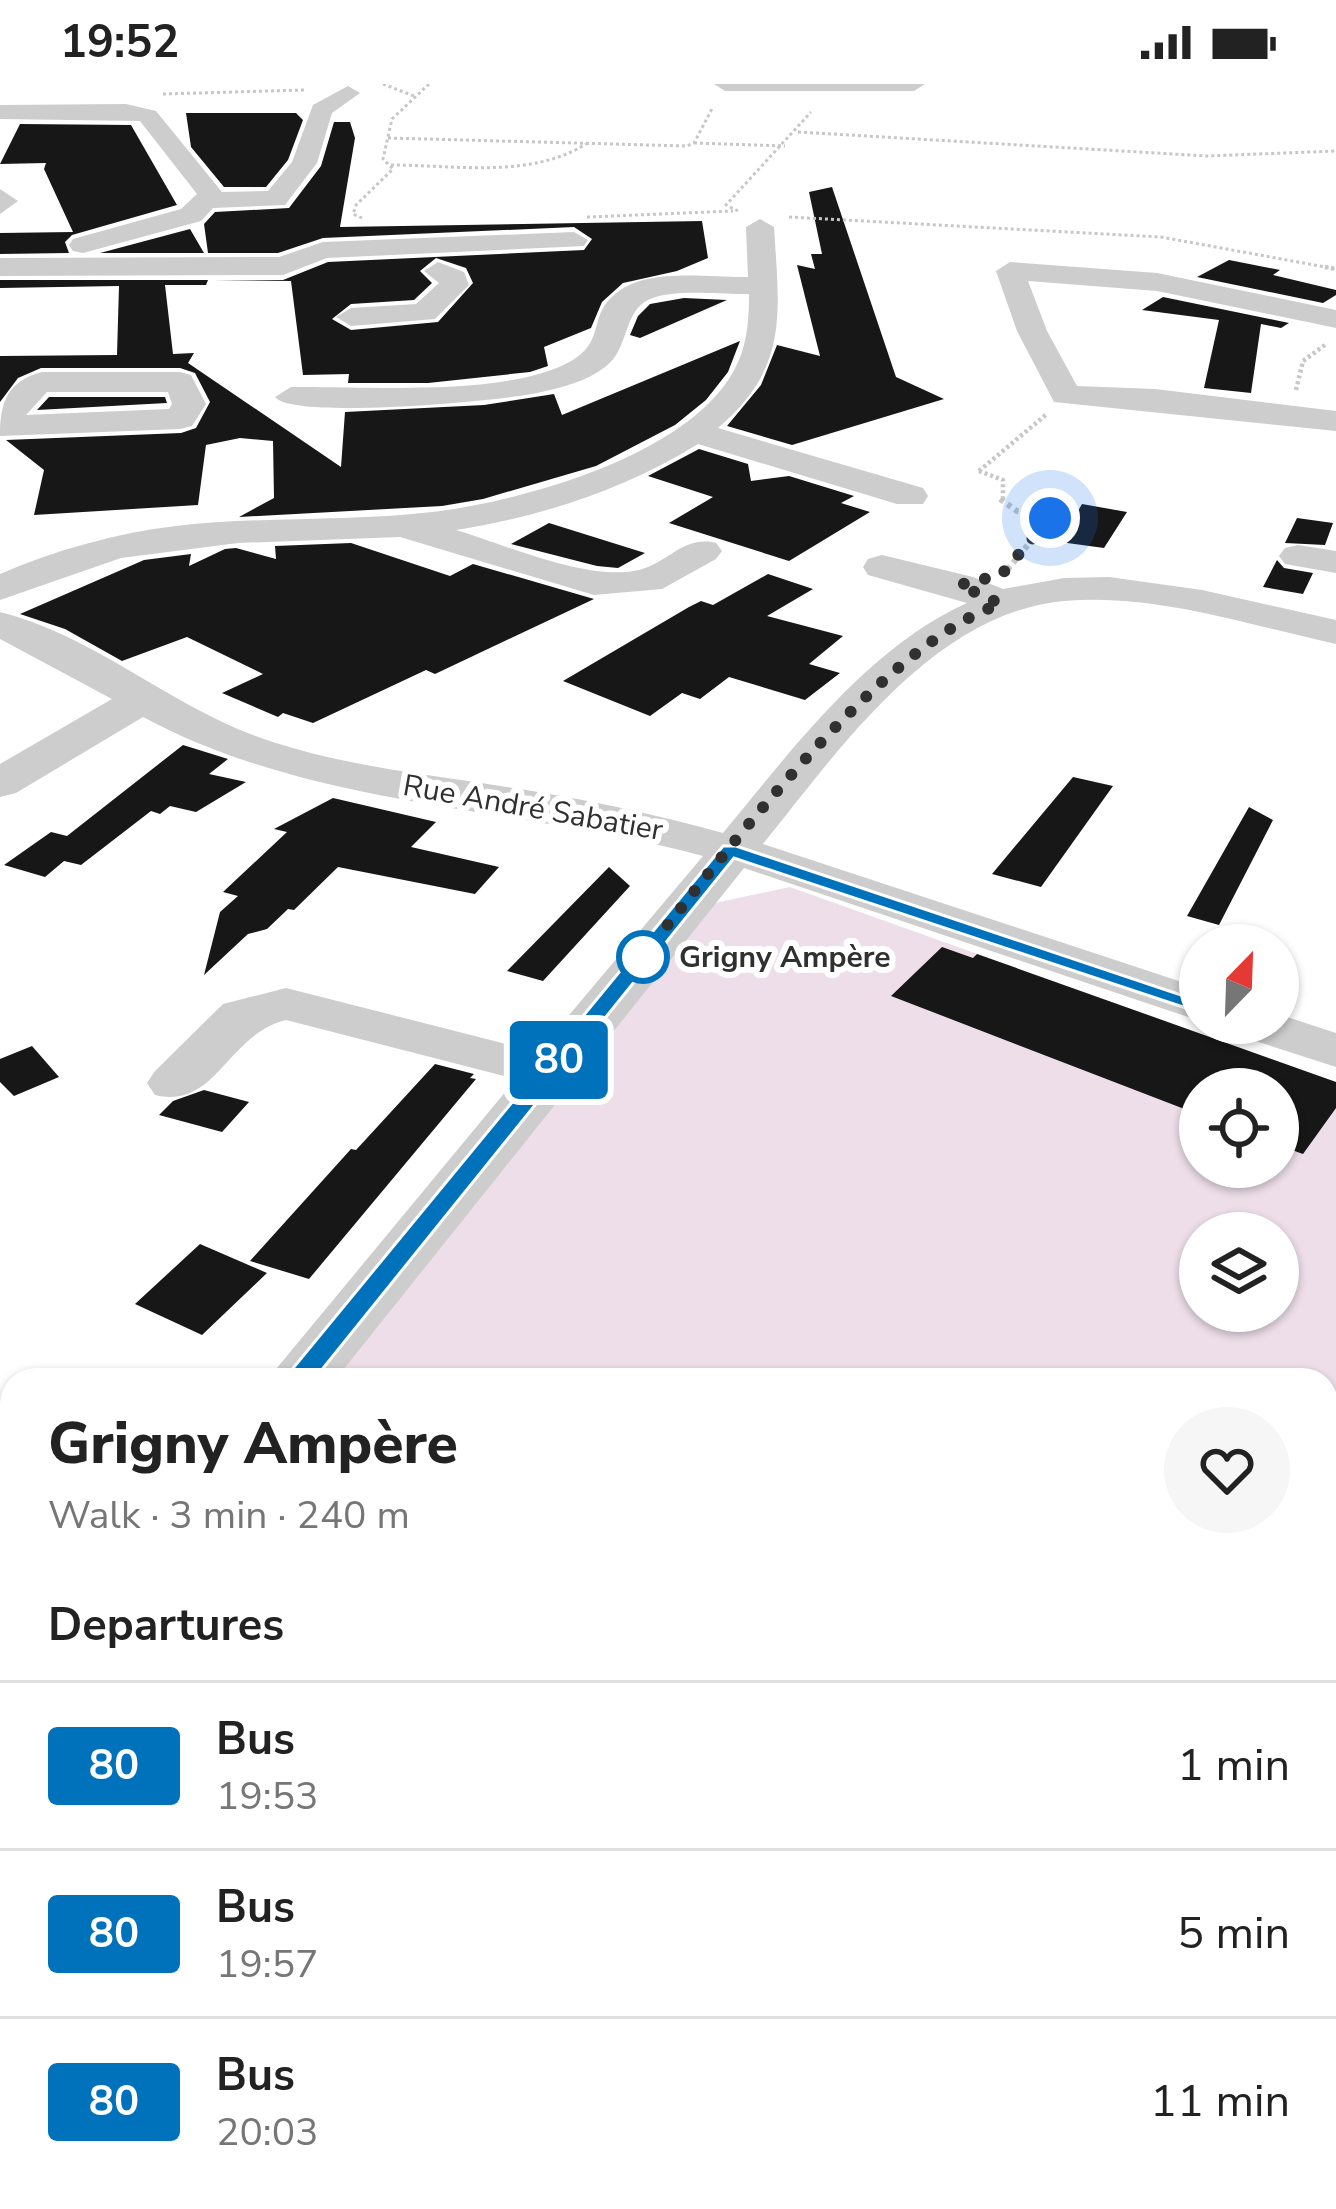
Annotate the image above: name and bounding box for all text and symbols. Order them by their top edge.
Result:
text: 19:52 [60,12,179,73]
your location [1020,488,1080,548]
street label: Rue André Sabatier [400,765,666,851]
north arrow [1179,924,1299,1044]
map controls [1179,924,1299,1332]
marker: Grigny Ampère [618,932,668,982]
place label: Grigny Ampère [679,937,891,978]
line badge: 80 [505,1021,613,1099]
text: 80 [534,1031,584,1088]
button: locate [1179,1068,1299,1188]
button: layers [1179,1212,1299,1332]
text: Grigny Ampère [48,1405,458,1483]
button: heart [1164,1407,1290,1533]
text: Walk · 3 min · 240 m [48,1489,410,1542]
text: Departures [48,1595,284,1656]
text: Bus [216,1709,295,1770]
text: 1 min [1177,1735,1290,1796]
text: 80 [89,1737,139,1794]
text: 19:53 [216,1770,319,1823]
text: Bus [216,1877,295,1938]
text: 5 min [1177,1903,1290,1964]
text: 80 [89,1905,139,1962]
text: 19:57 [216,1938,319,1991]
text: Bus [216,2045,295,2106]
text: 11 min [1150,2071,1290,2132]
text: 80 [89,2073,139,2130]
text: 20:03 [216,2106,319,2159]

